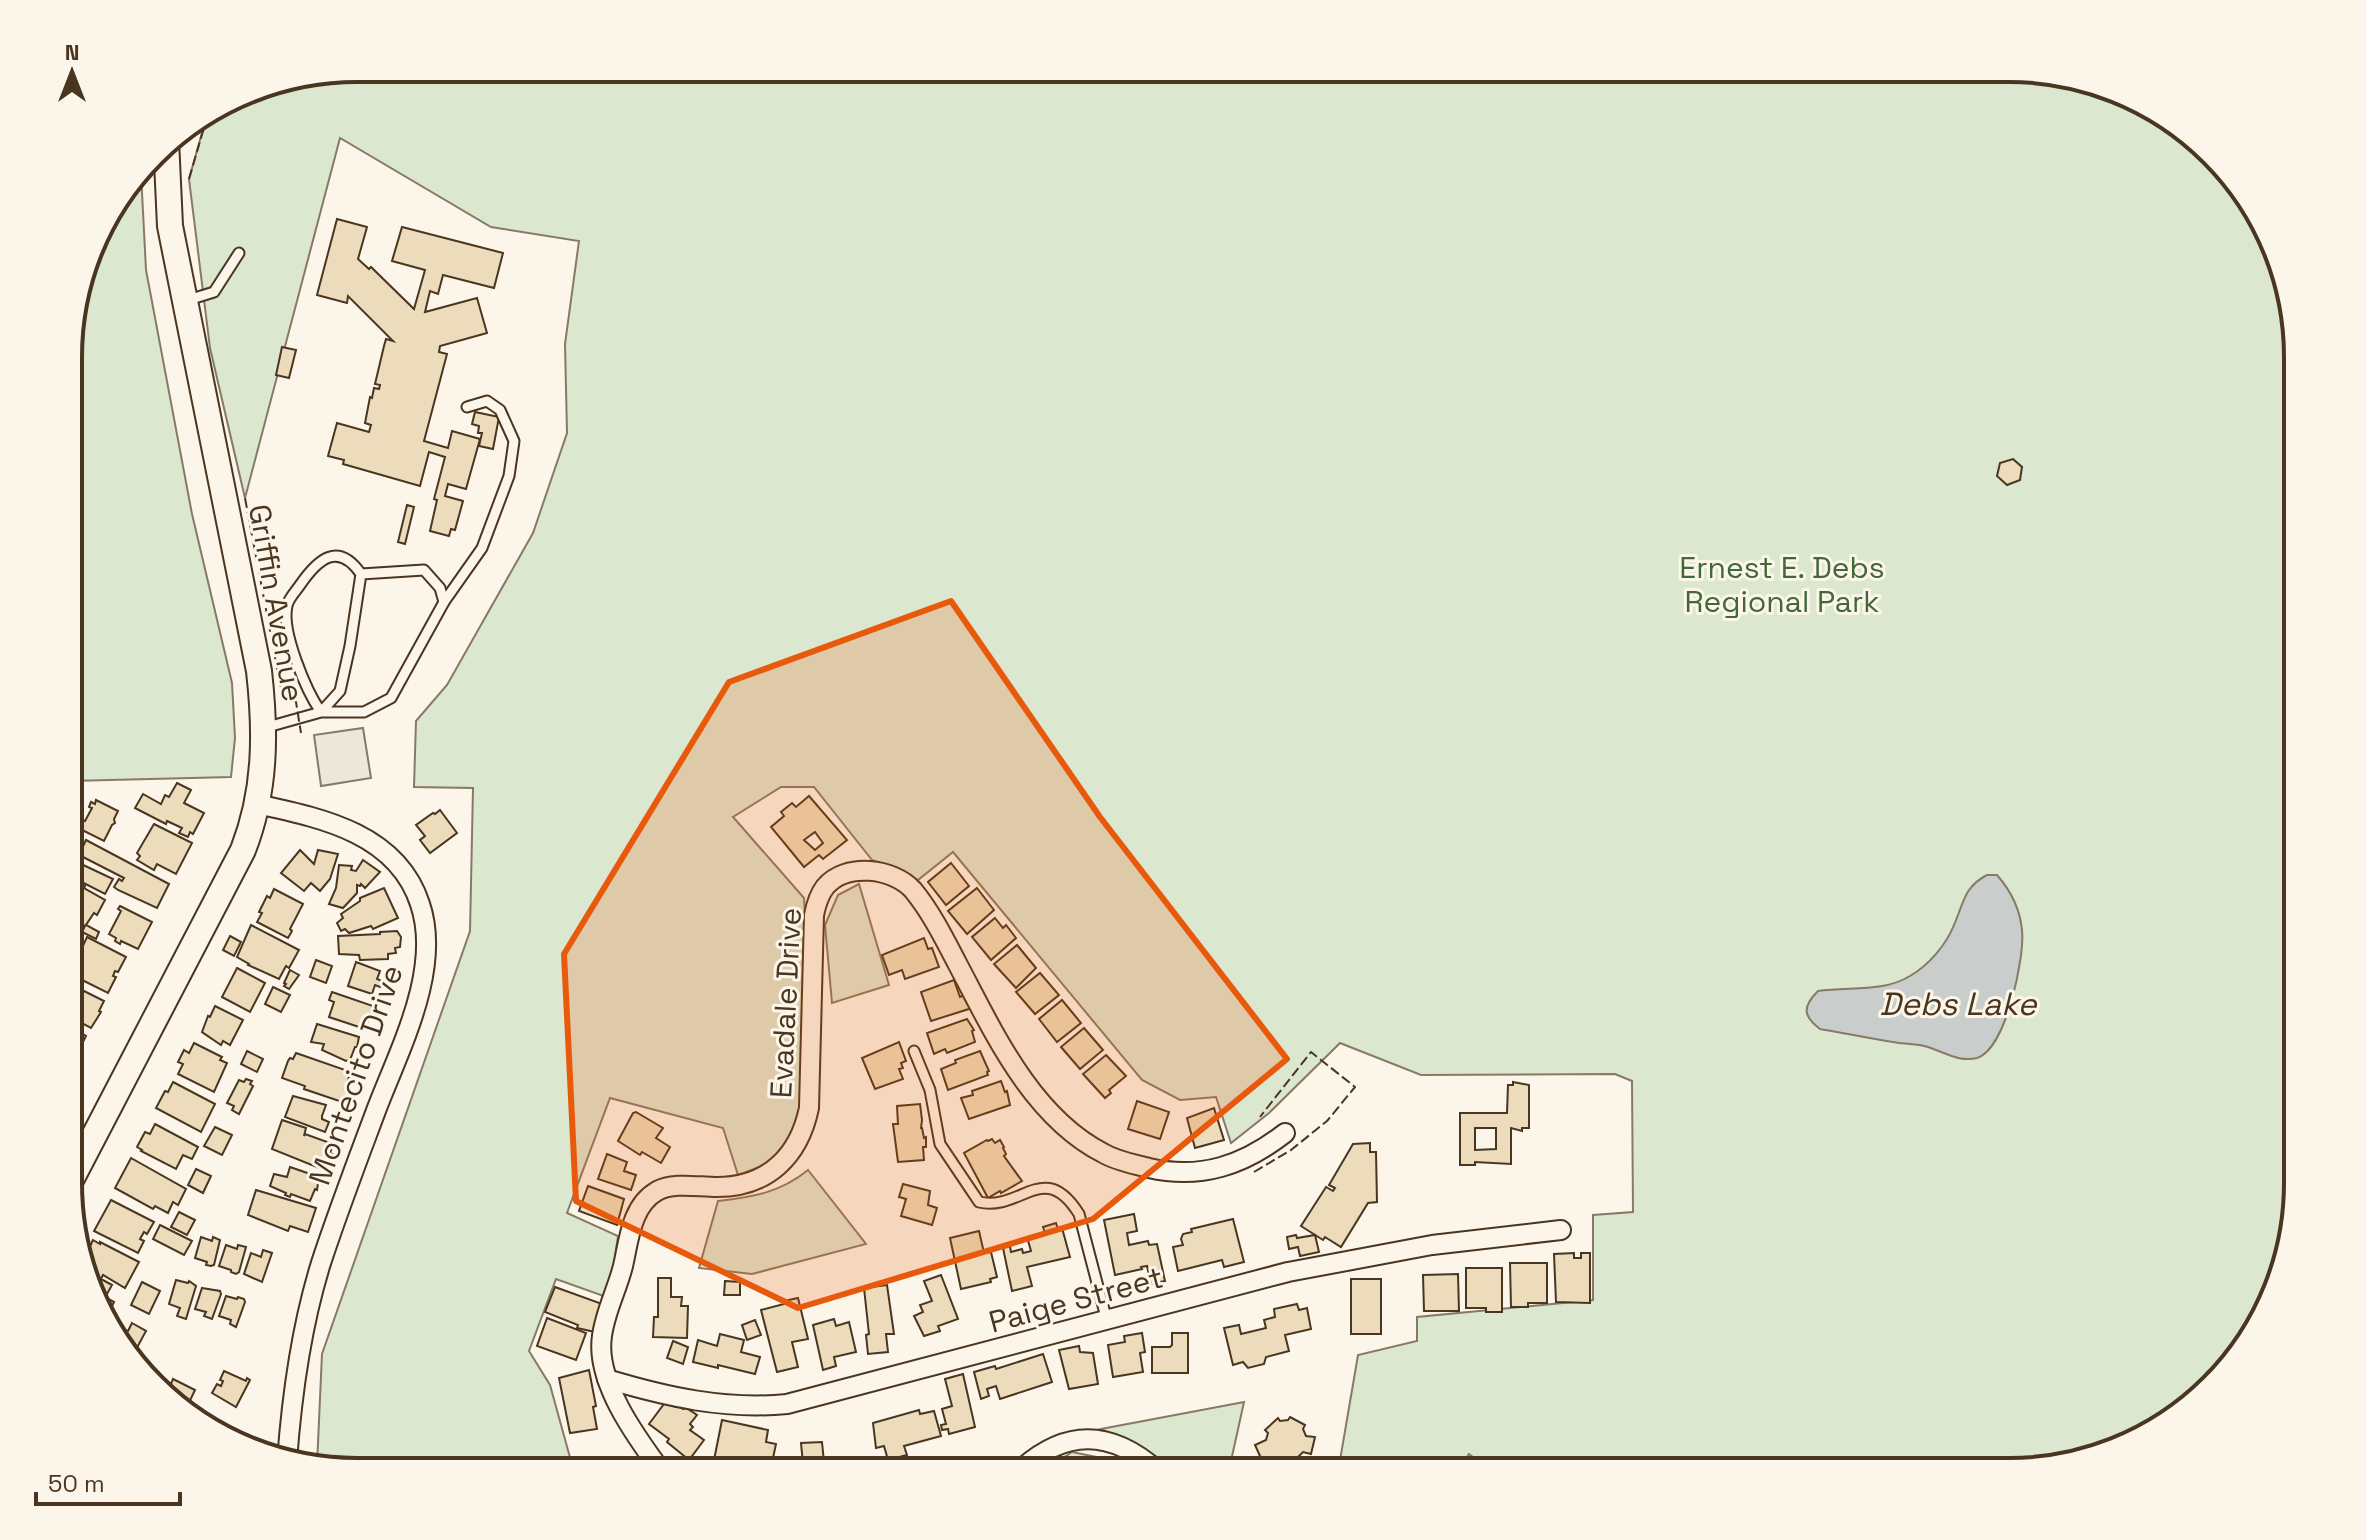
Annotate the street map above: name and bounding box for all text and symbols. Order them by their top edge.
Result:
north arrow [32,32,112,112]
text: N [65,38,79,66]
street label: Griffin Avenue [240,501,313,705]
park label: Ernest E. Debs Regional Park [1679,548,1885,621]
street label: Evadale Drive [761,907,810,1099]
street label: Montecito Drive [300,960,411,1190]
water label: Debs Lake [1879,984,2038,1024]
street label: Paige Street [985,1258,1167,1341]
scale bar [36,1456,180,1506]
text: 50 m [48,1468,105,1499]

